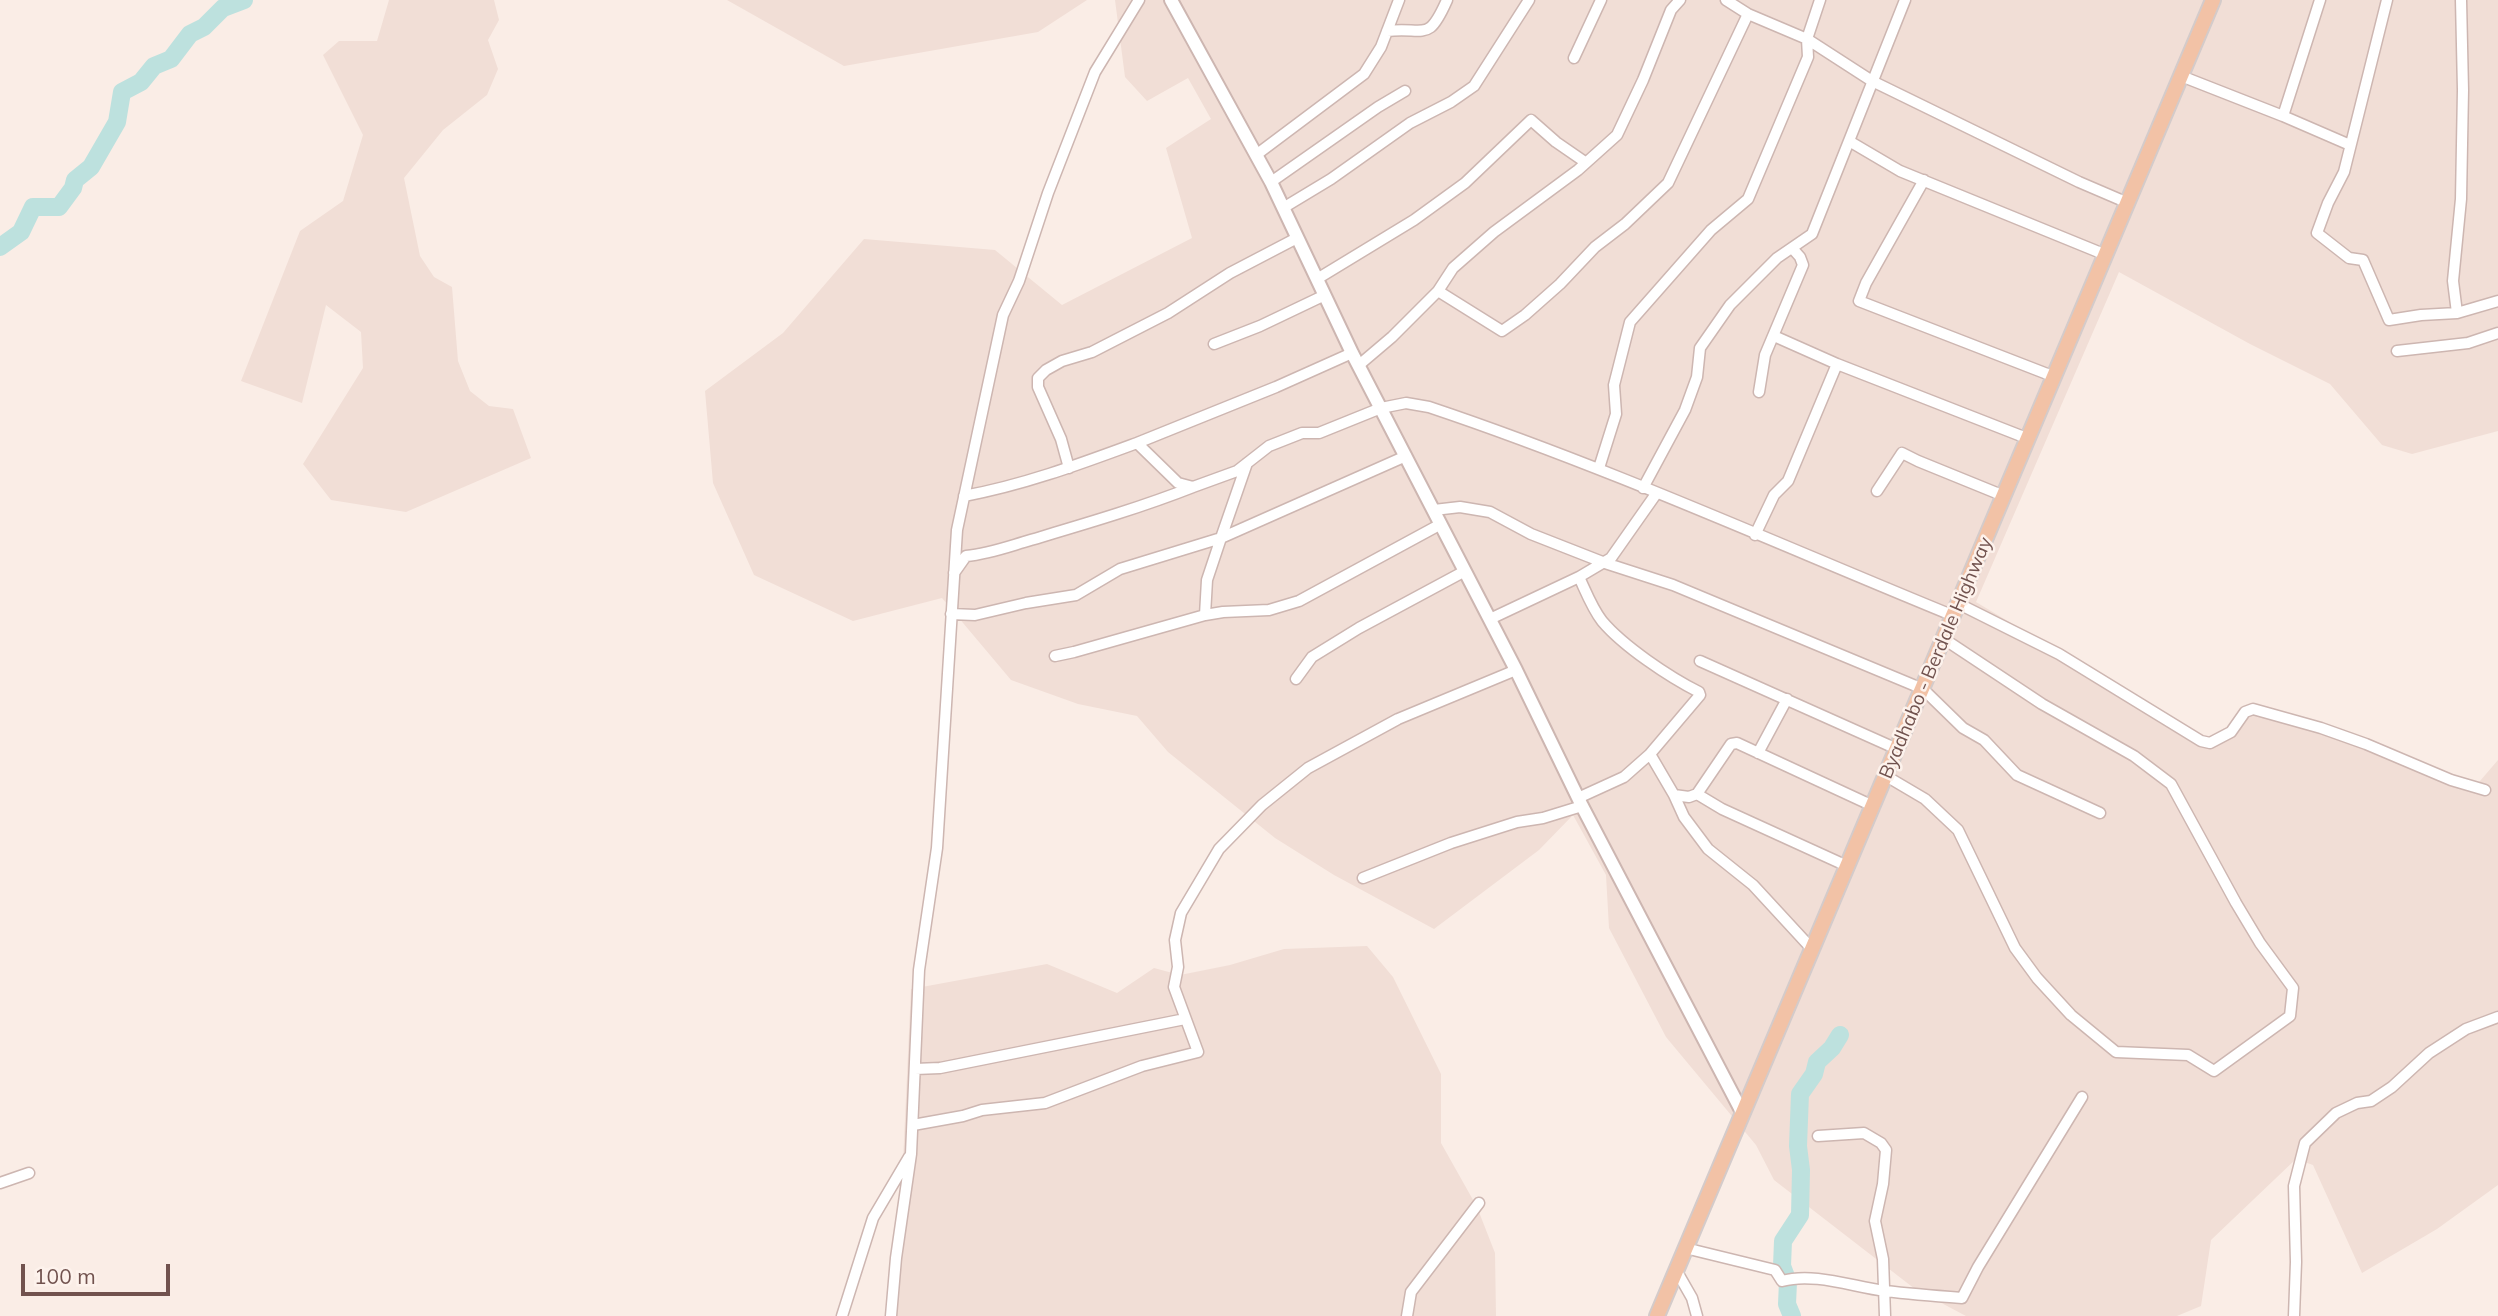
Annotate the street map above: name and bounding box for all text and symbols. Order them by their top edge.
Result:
street label: Byadhabo - Berdale Highway [1875,534,1997,782]
scale bar [24,1250,173,1294]
text: 100 m [34,1263,96,1289]

